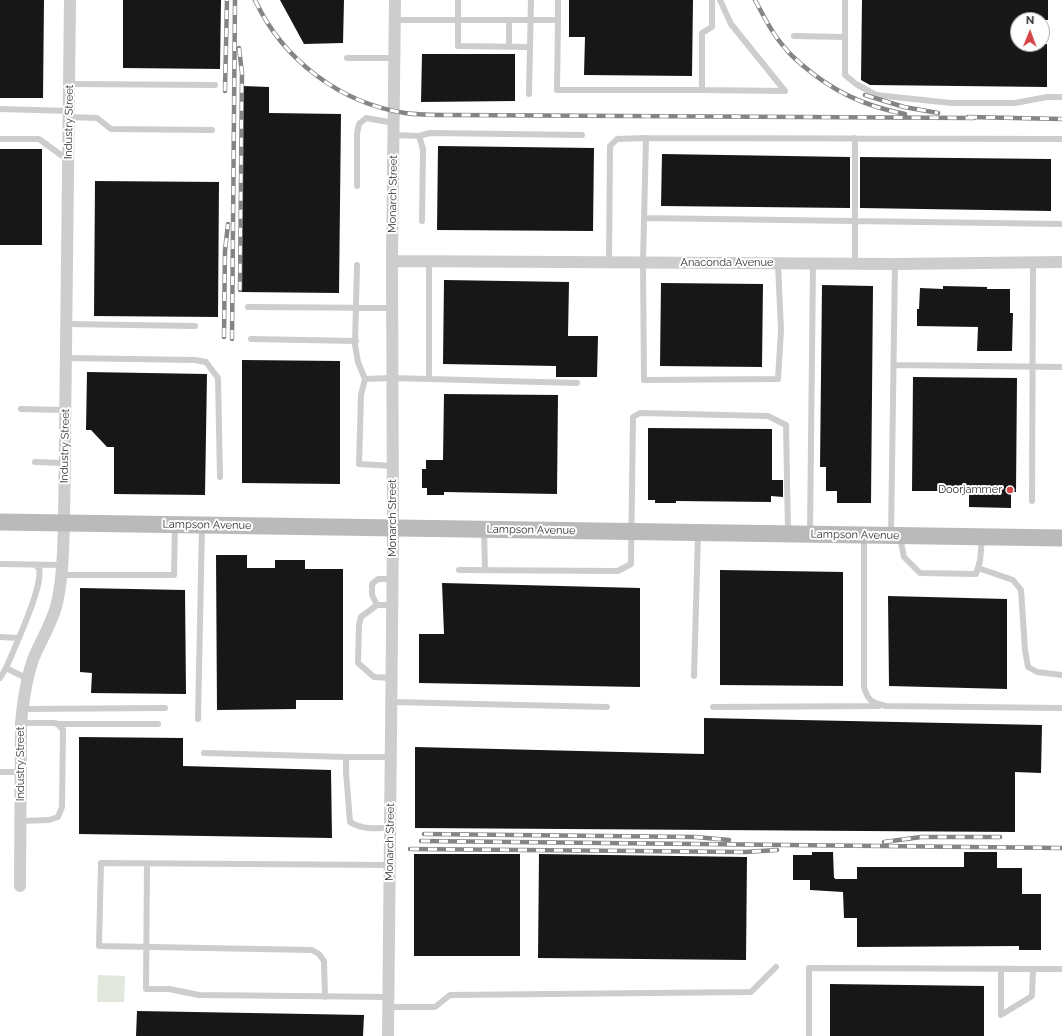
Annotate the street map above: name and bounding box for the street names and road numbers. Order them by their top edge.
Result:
street label: Industry Street [62,85,76,159]
street label: Monarch Street [386,155,400,233]
street label: Anaconda Avenue [680,256,774,270]
street label: Industry Street [58,409,72,483]
street label: Monarch Street [386,479,400,557]
street label: Lampson Avenue [162,518,252,532]
street label: Lampson Avenue [486,523,576,537]
street label: Lampson Avenue [810,528,900,542]
street label: Industry Street [14,727,28,801]
street label: Monarch Street [383,803,397,881]

